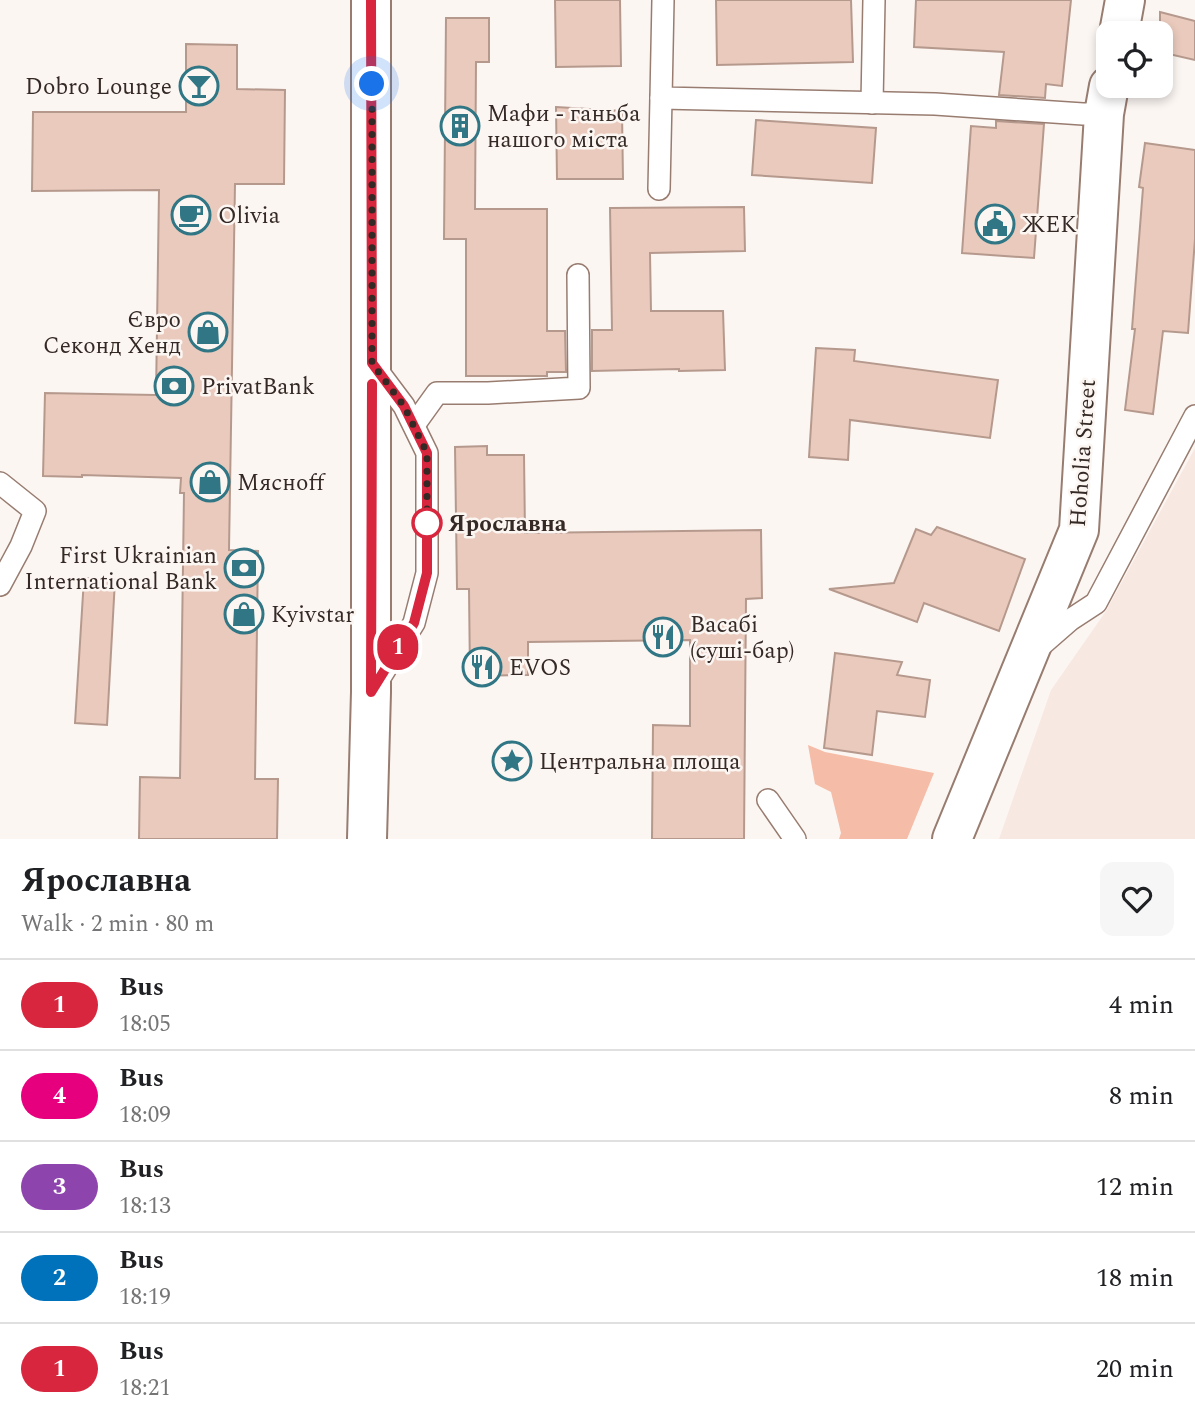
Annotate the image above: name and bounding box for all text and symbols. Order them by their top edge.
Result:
map controls [1096,21,1173,98]
button: locate [1096,21,1173,98]
bar icon: Dobro Lounge [178,65,220,107]
your location [354,66,389,101]
place label: Dobro Lounge [25,70,172,105]
place label: Мафи - ганьба нашого міста [487,97,640,158]
building icon: Мафи - ганьба нашого міста [439,105,481,147]
cafe icon: Olivia [170,194,212,236]
place label: Olivia [218,199,280,234]
public building icon: ЖЕК [974,203,1016,245]
place label: ЖЕК [1022,208,1077,243]
place label: Євро Секонд Хенд [43,303,181,364]
shop icon: Євро Секонд Хенд [187,311,229,353]
bank icon: PrivatBank [153,365,195,407]
place label: PrivatBank [201,370,315,405]
street label: Hoholia Street [1061,378,1106,528]
shop icon: Мяснoff [189,461,231,503]
place label: Мяснoff [237,466,326,501]
place label: Ярославна [448,507,567,542]
marker: Ярославна [412,508,442,538]
place label: First Ukrainian International Bank [24,539,217,600]
bank icon: First Ukrainian International Bank [223,547,265,589]
shop icon: Kyivstar [223,593,265,635]
place label: Kyivstar [271,598,354,633]
place label: Васабі (суші-бар) [690,608,794,669]
restaurant icon: Васабі (суші-бар) [642,616,684,658]
line badge: 1 [375,624,421,670]
text: 1 [391,629,405,665]
restaurant icon: EVOS [461,646,503,688]
place label: EVOS [509,651,571,686]
place icon: Центральна площа [491,740,533,782]
place label: Центральна площа [539,745,740,780]
text: Ярославна [21,856,191,906]
button: heart [1100,862,1174,936]
text: Walk · 2 min · 80 m [21,907,214,942]
text: Bus [119,967,164,1007]
text: 4 min [1109,985,1174,1025]
text: 1 [53,987,66,1023]
text: 18:05 [119,1007,171,1042]
text: Bus [119,1058,164,1098]
text: 8 min [1109,1076,1174,1116]
text: 4 [53,1078,66,1114]
text: 18:09 [119,1098,171,1133]
text: Bus [119,1149,164,1189]
text: 12 min [1096,1167,1174,1207]
text: 3 [53,1169,66,1205]
text: 18:13 [119,1189,171,1224]
text: Bus [119,1240,164,1280]
text: 18 min [1096,1258,1174,1298]
text: 2 [53,1260,66,1296]
text: 18:19 [119,1280,171,1315]
text: Bus [119,1331,164,1371]
text: 20 min [1096,1349,1174,1389]
text: 1 [53,1351,66,1387]
text: 18:21 [119,1371,171,1406]

